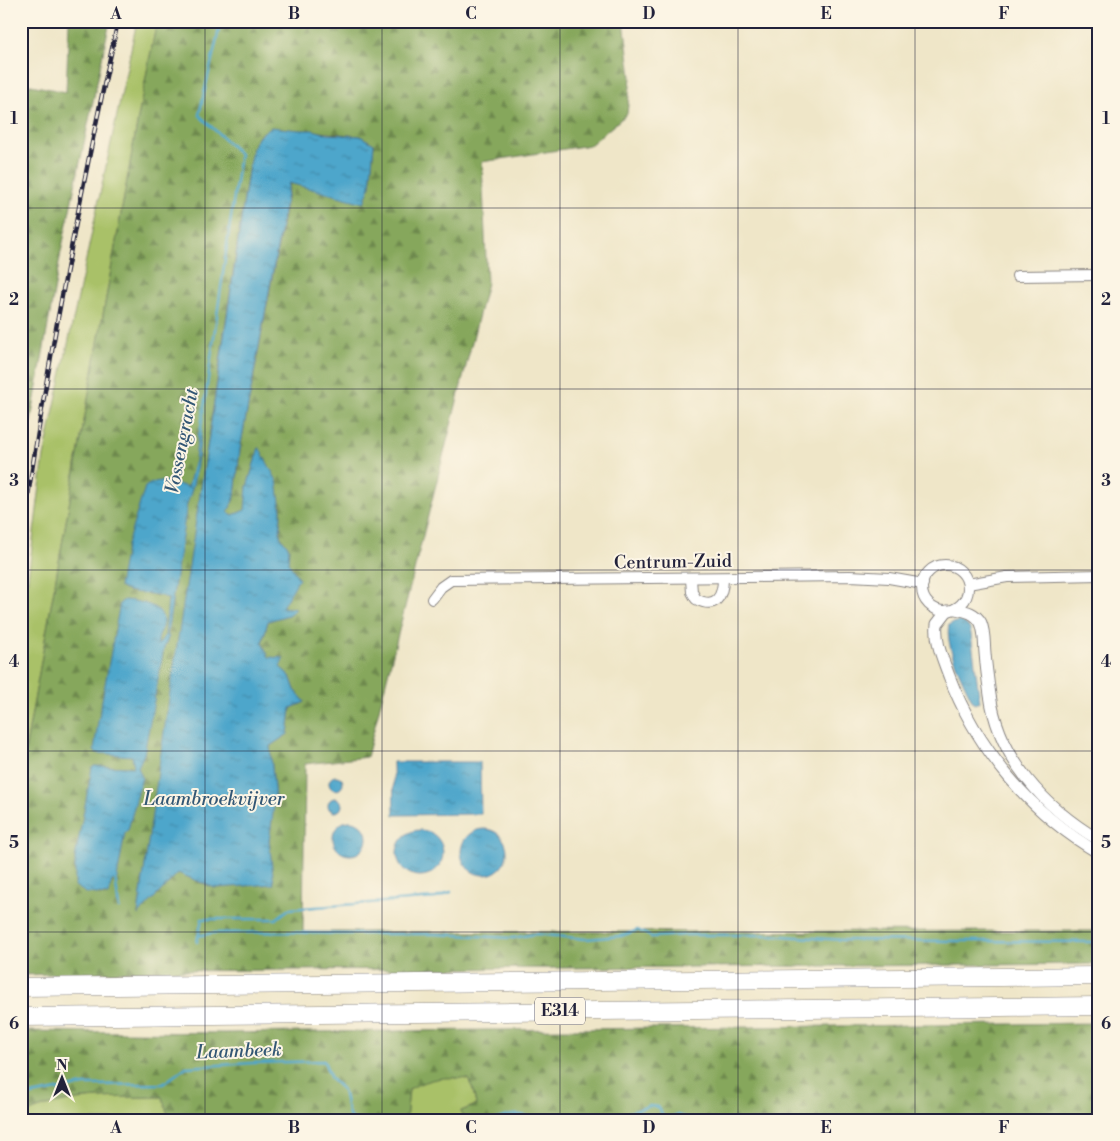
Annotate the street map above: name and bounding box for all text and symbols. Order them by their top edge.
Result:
text: A [109,4,122,24]
text: B [288,4,300,24]
text: C [465,4,477,24]
text: D [643,4,656,24]
text: E [820,4,832,24]
text: F [998,4,1010,24]
text: 1 [10,109,18,129]
text: 1 [1102,109,1110,129]
text: 2 [9,290,19,310]
text: 2 [1101,290,1111,310]
water label: Vossengracht [160,386,204,496]
text: 3 [9,471,19,491]
text: 3 [1101,471,1111,491]
street label: Centrum-Zuid [614,549,733,575]
text: 4 [9,652,20,672]
text: 4 [1101,652,1112,672]
water label: Laambroekvijver [142,787,286,811]
text: 5 [9,833,19,853]
text: 5 [1101,833,1111,853]
road number: E314 [535,998,585,1024]
text: 6 [9,1014,19,1034]
text: 6 [1101,1014,1111,1034]
water label: Laambeek [195,1038,282,1065]
north arrow [38,1054,88,1104]
text: N [56,1057,68,1075]
text: A [109,1118,122,1138]
text: B [288,1118,300,1138]
text: C [465,1118,477,1138]
text: D [643,1118,656,1138]
text: E [820,1118,832,1138]
text: F [998,1118,1010,1138]

